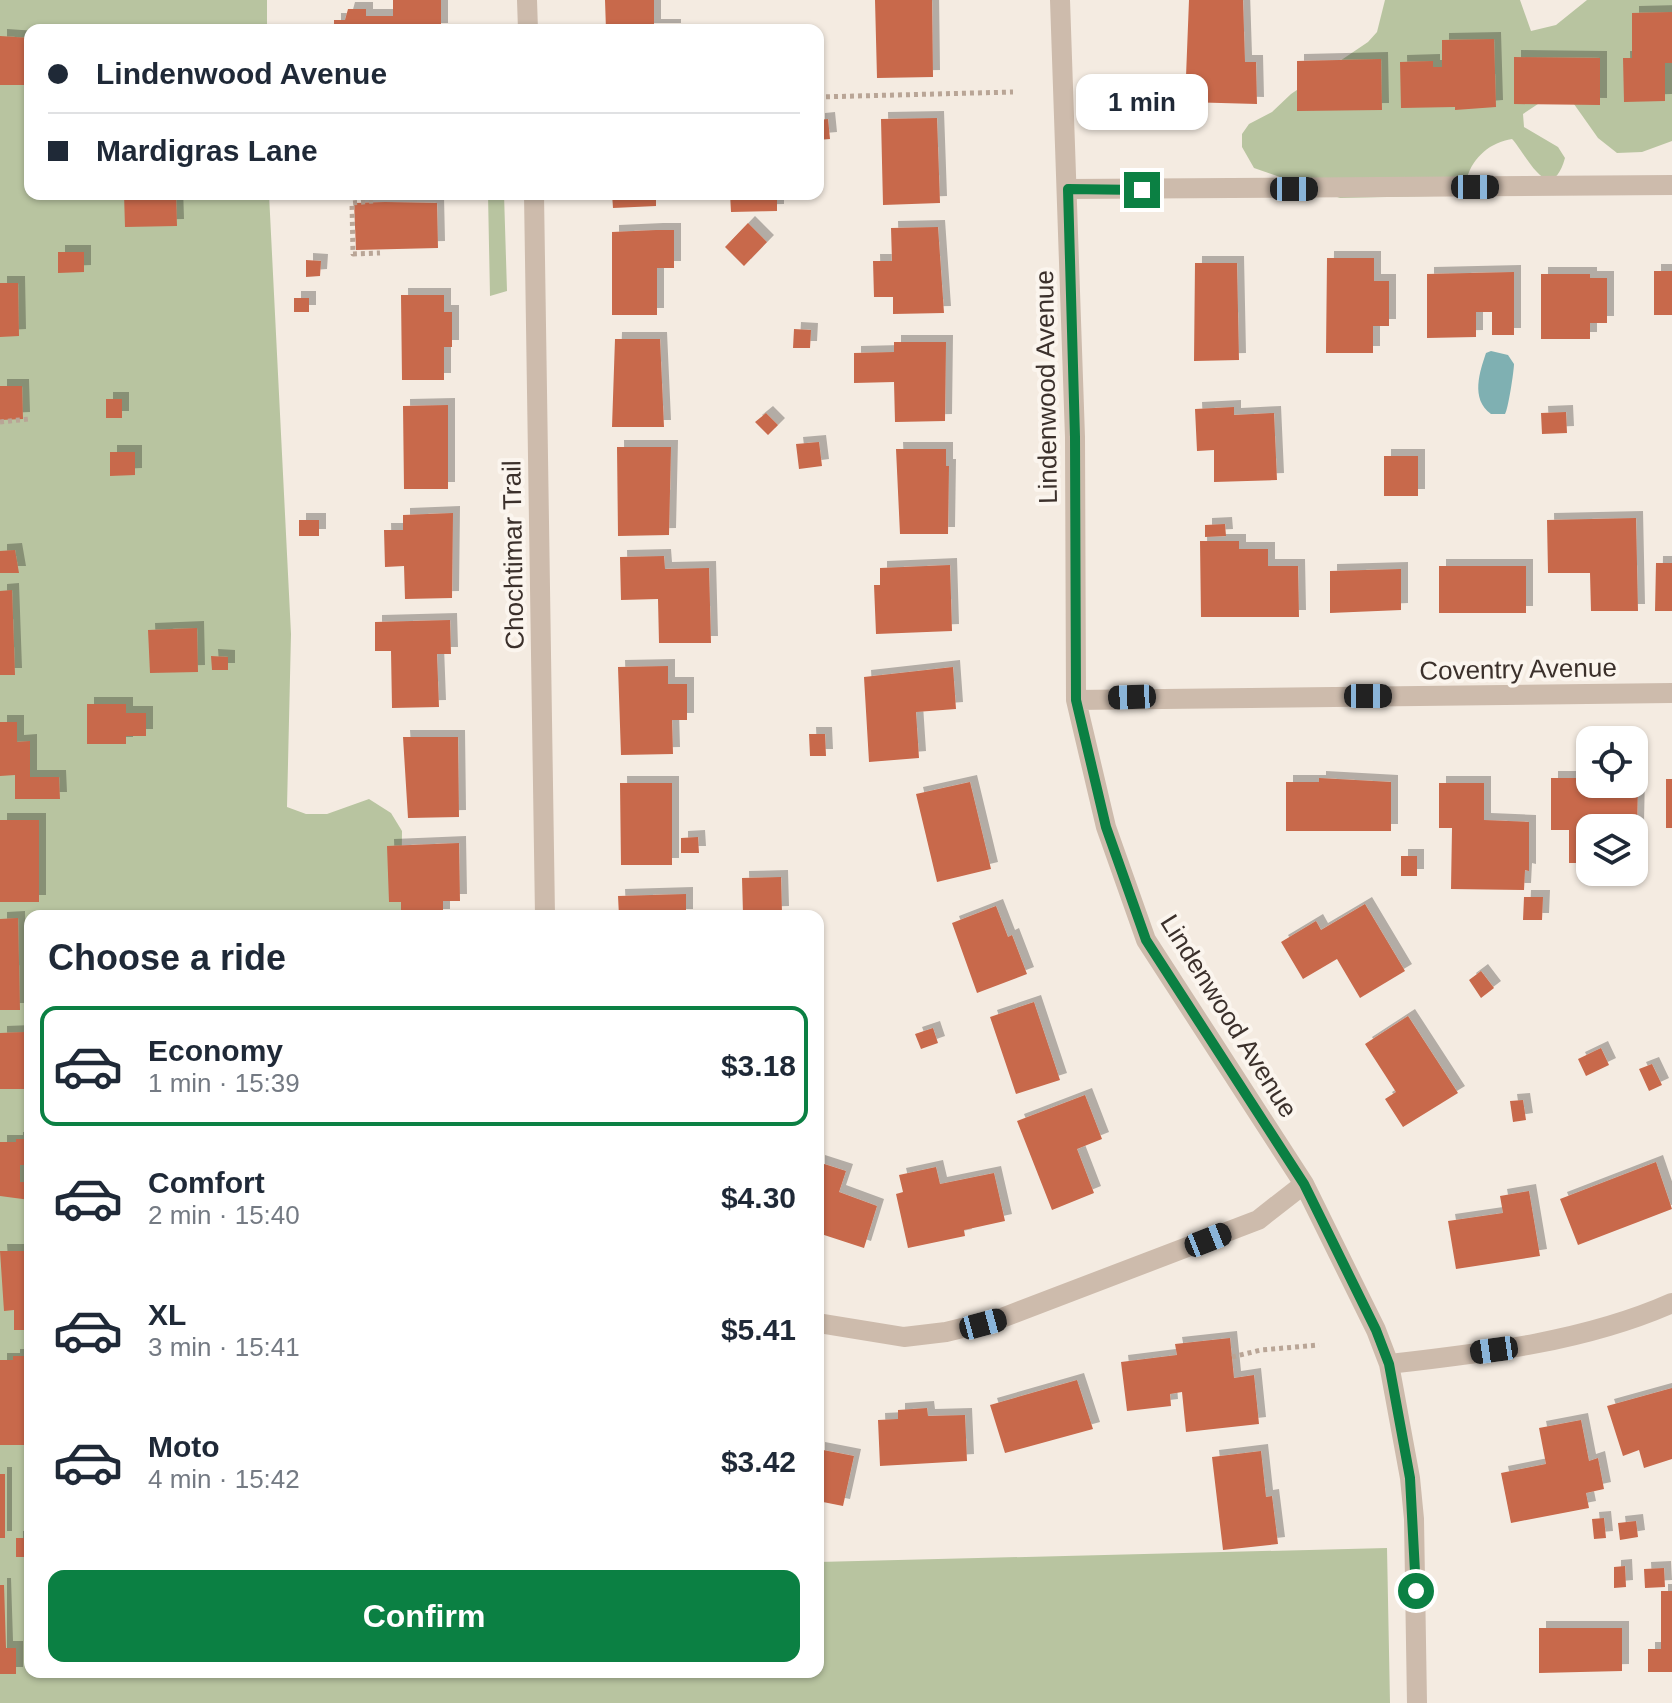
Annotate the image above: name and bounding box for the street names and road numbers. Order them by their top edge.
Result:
street label: Lindenwood Avenue [1029,270,1063,504]
street label: Chochtimar Trail [496,460,530,650]
street label: Coventry Avenue [1419,652,1617,686]
street label: Lindenwood Avenue [1154,909,1304,1123]

